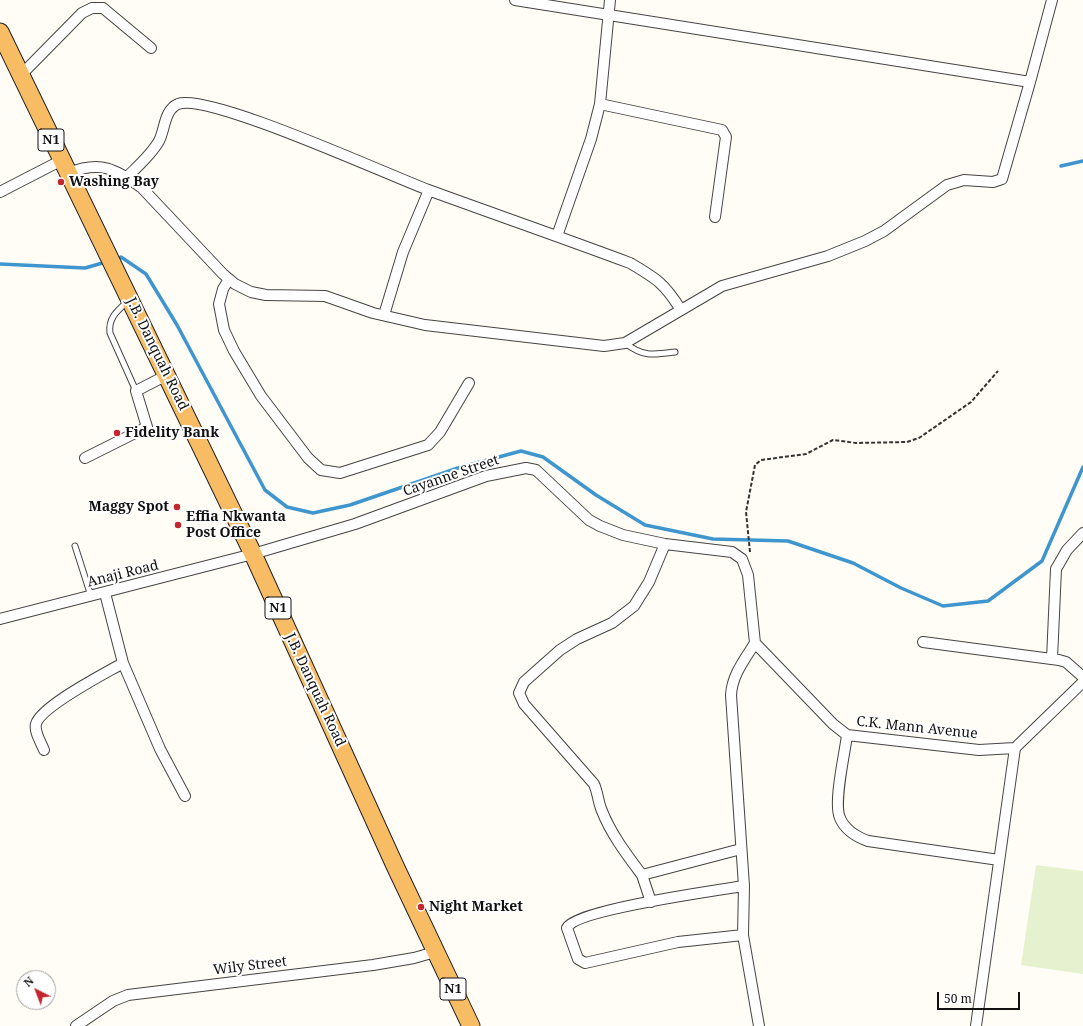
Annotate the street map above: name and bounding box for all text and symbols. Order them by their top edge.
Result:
road number: N1 [38,129,64,151]
place label: Washing Bay [69,174,159,190]
marker: Washing Bay [56,177,66,187]
street label: J.B. Danquah Road [122,295,192,413]
place label: Fidelity Bank [125,425,219,441]
marker: Fidelity Bank [112,428,122,438]
street label: Cayanne Street [401,452,501,500]
place label: Maggy Spot [88,499,169,515]
marker: Maggy Spot [172,502,182,512]
place label: Effia Nkwanta Post Office [186,509,286,542]
marker: Effia Nkwanta Post Office [173,520,183,530]
street label: Anaji Road [86,557,160,591]
road number: N1 [265,597,291,619]
street label: J.B. Danquah Road [281,630,349,750]
street label: C.K. Mann Avenue [856,713,978,743]
place label: Night Market [429,899,523,915]
marker: Night Market [416,902,426,912]
street label: Wily Street [212,953,288,979]
north arrow [16,970,56,1010]
text: N [20,973,37,990]
road number: N1 [440,978,466,1000]
scale bar [939,984,1022,1010]
text: 50 m [944,990,972,1007]

